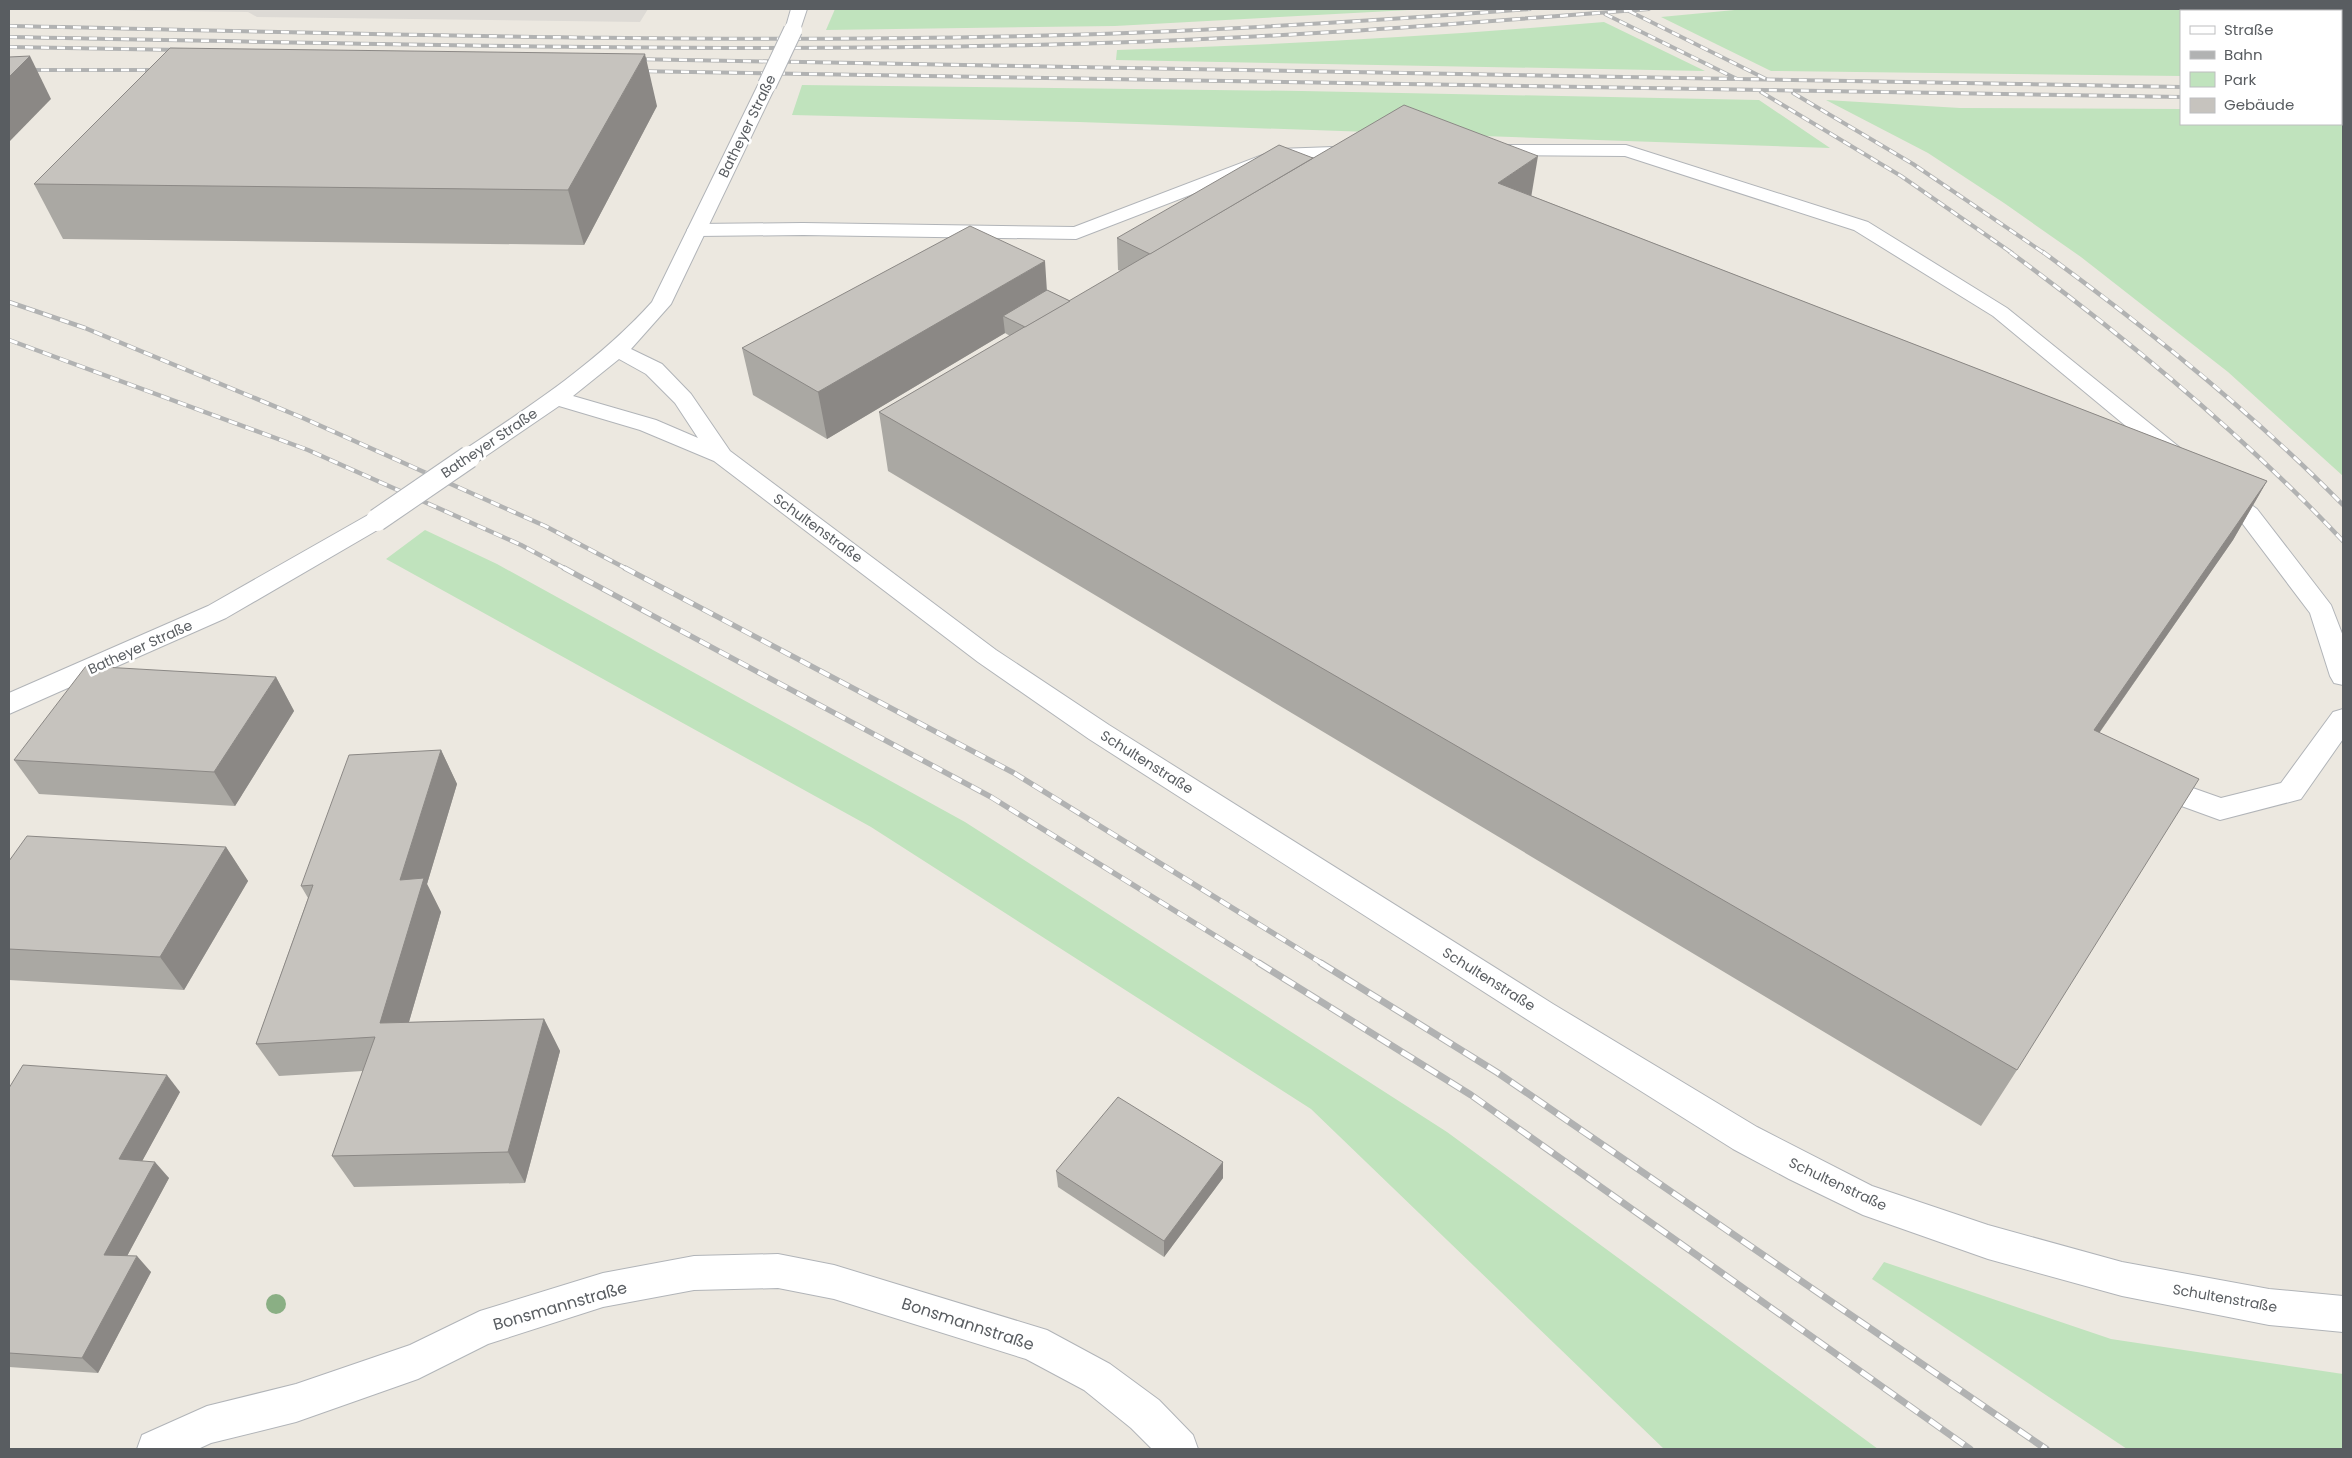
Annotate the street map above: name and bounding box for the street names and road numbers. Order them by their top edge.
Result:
street label: Batheyer Straße [713,71,781,181]
street label: Batheyer Straße [437,403,541,483]
street label: Schultenstraße [769,489,867,567]
street label: Batheyer Straße [85,615,196,679]
street label: Schultenstraße [1097,725,1198,799]
street label: Schultenstraße [1439,942,1540,1016]
street label: Schultenstraße [1786,1153,1891,1216]
street label: Bonsmannstraße [490,1276,630,1336]
street label: Schultenstraße [2171,1279,2279,1317]
street label: Bonsmannstraße [899,1292,1037,1356]

